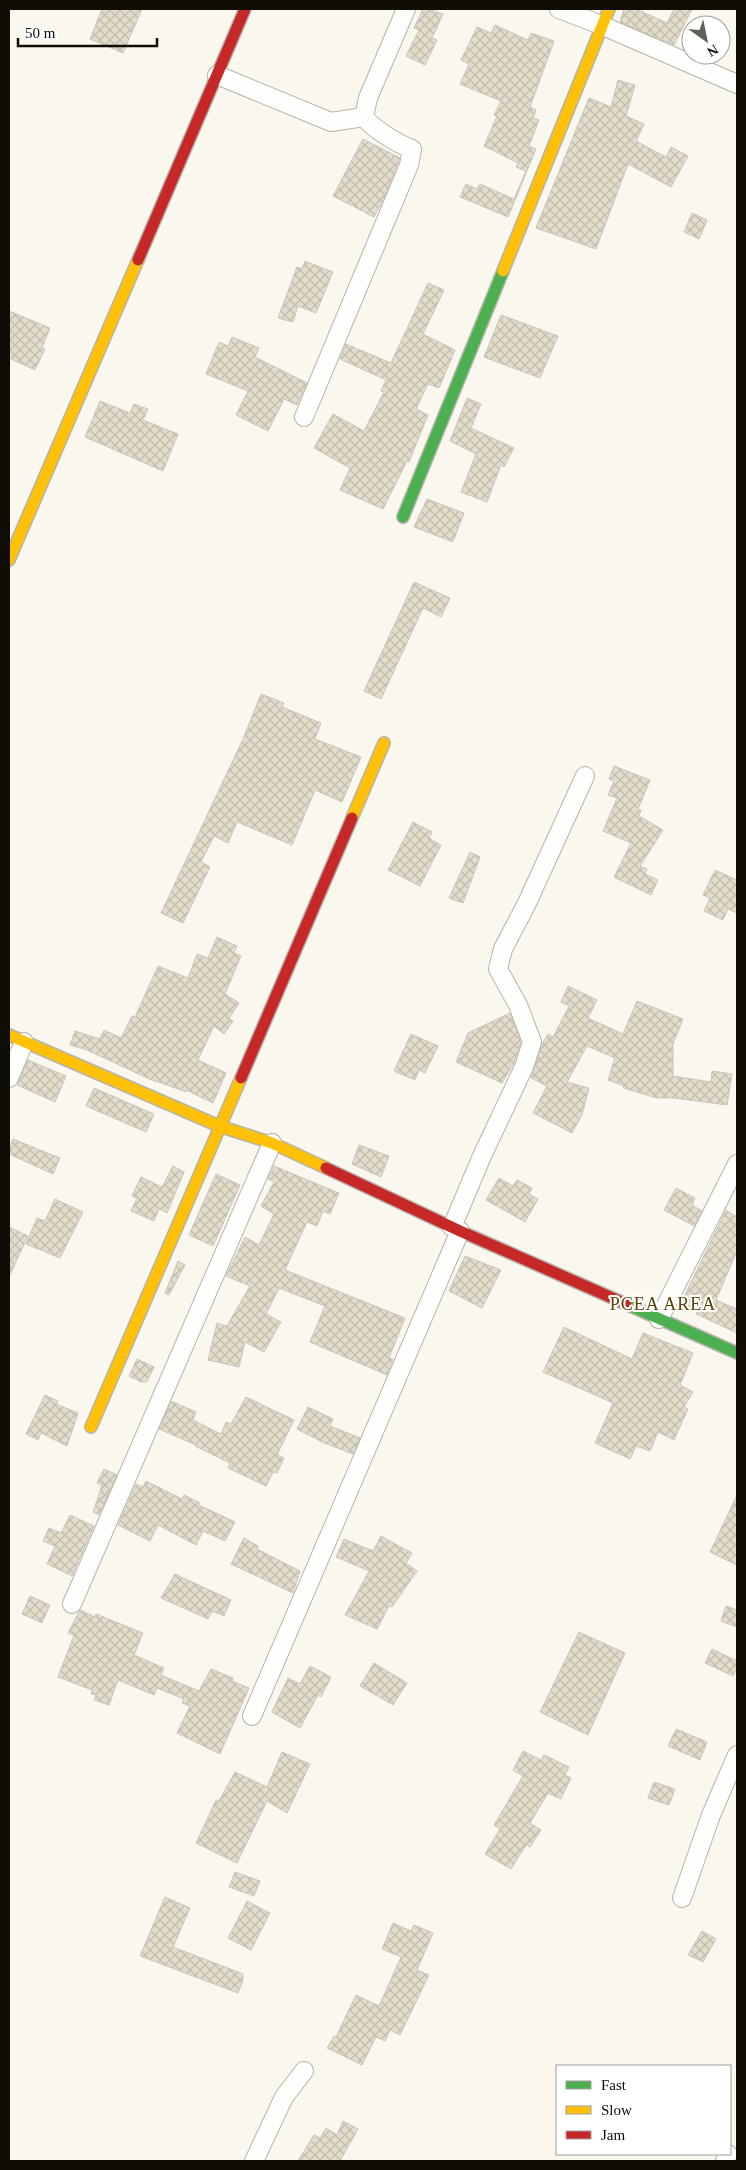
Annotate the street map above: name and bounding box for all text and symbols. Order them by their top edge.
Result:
scale bar [18,15,156,47]
north arrow [681,15,731,65]
text: 50 m [25,25,56,41]
text: N [704,41,721,60]
district label: PCEA AREA [610,1294,716,1314]
legend [556,2065,731,2155]
text: Fast [601,2077,627,2093]
text: Slow [601,2102,632,2118]
text: Jam [601,2127,625,2143]

